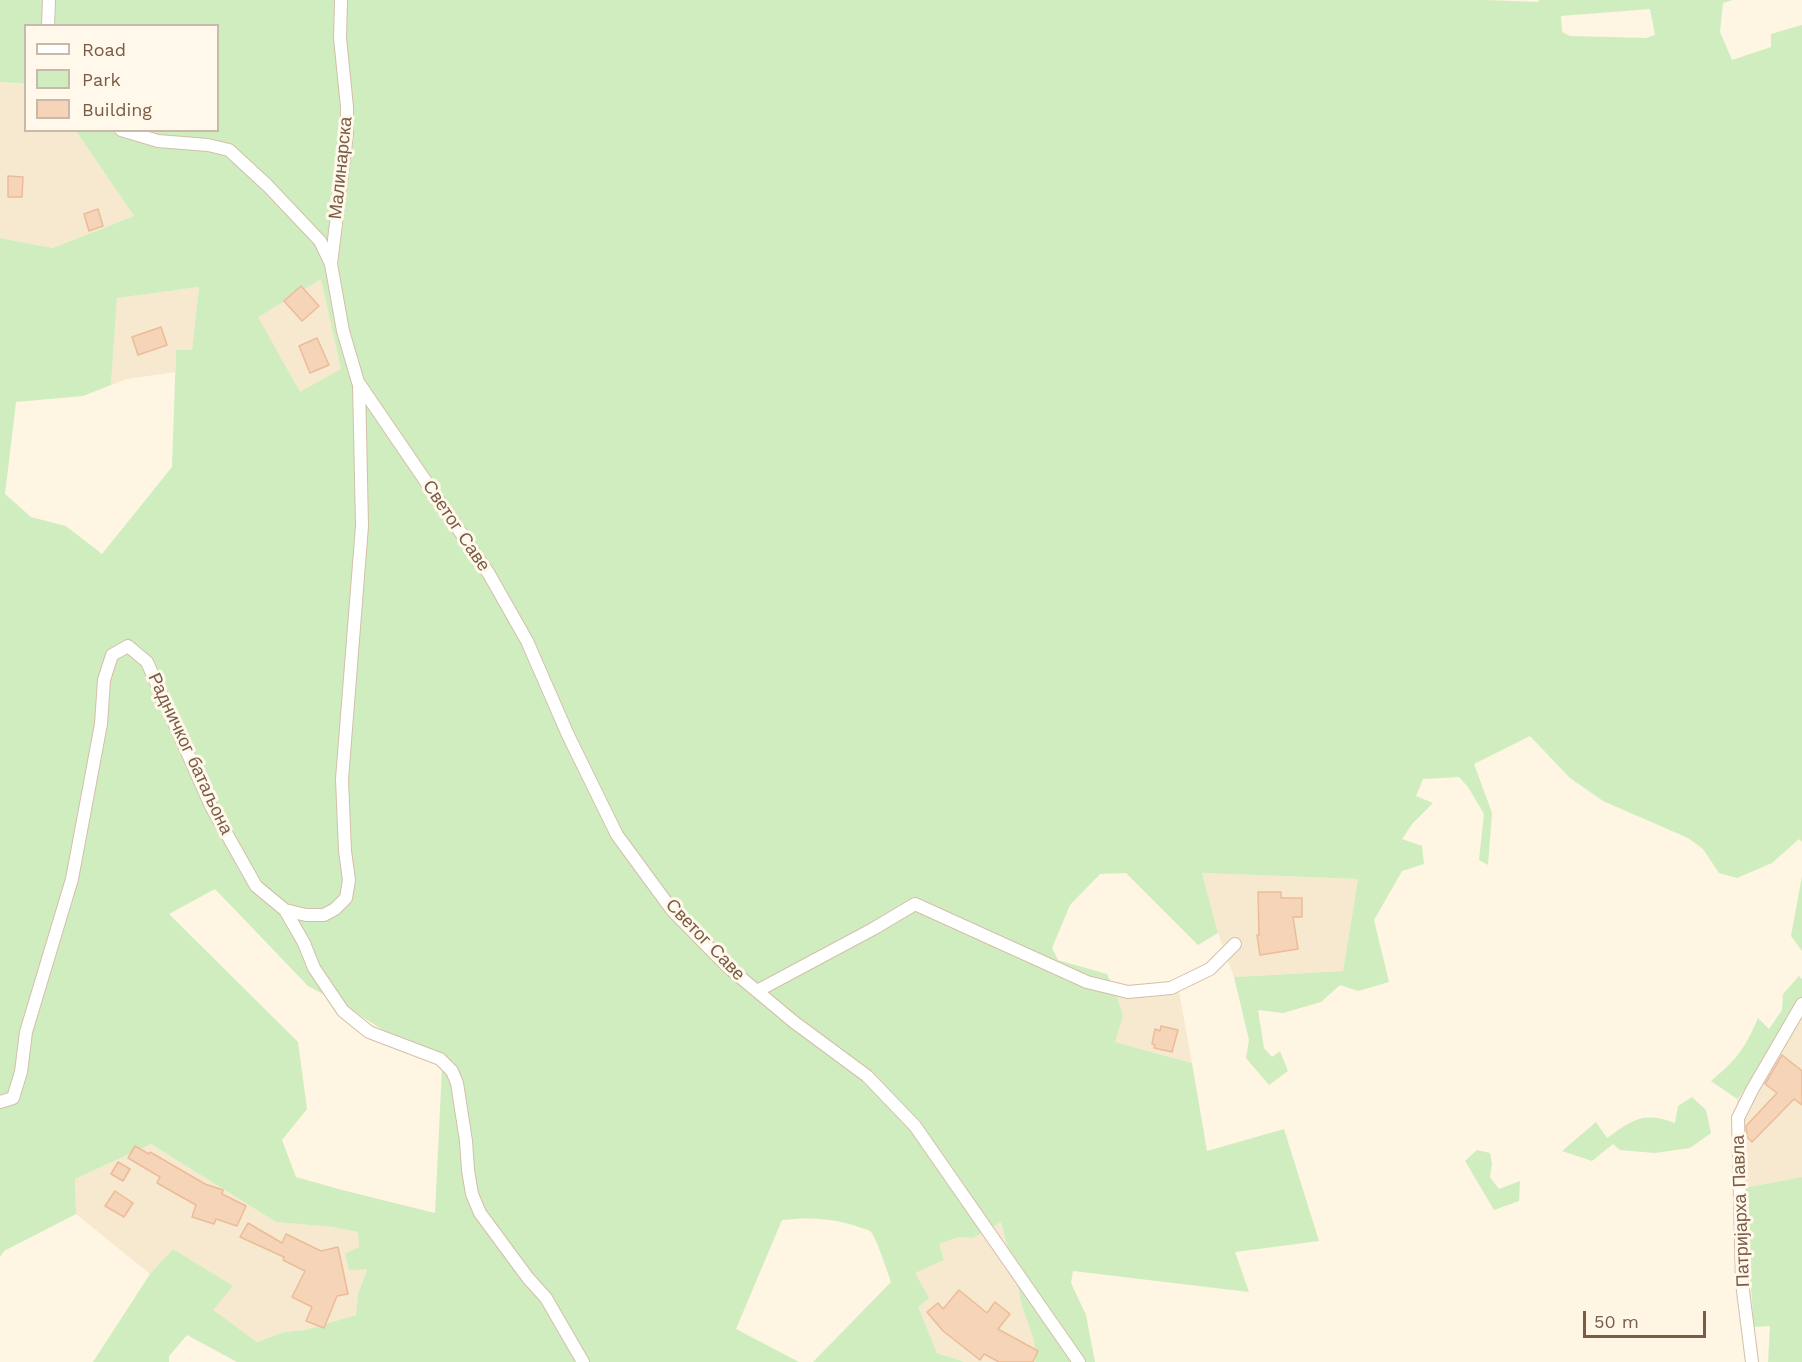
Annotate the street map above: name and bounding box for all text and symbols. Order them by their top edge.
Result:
legend [24,24,219,132]
text: Road [82,39,126,60]
text: Park [82,69,121,90]
text: Building [82,99,152,120]
street label: Малинарска [325,116,357,220]
street label: Светог Саве [418,476,494,576]
street label: Радничког батаљона [143,670,237,838]
street label: Светог Саве [661,895,749,985]
street label: Патријарха Павла [1728,1135,1754,1287]
scale bar [1586,1299,1709,1337]
text: 50 m [1594,1311,1639,1332]

